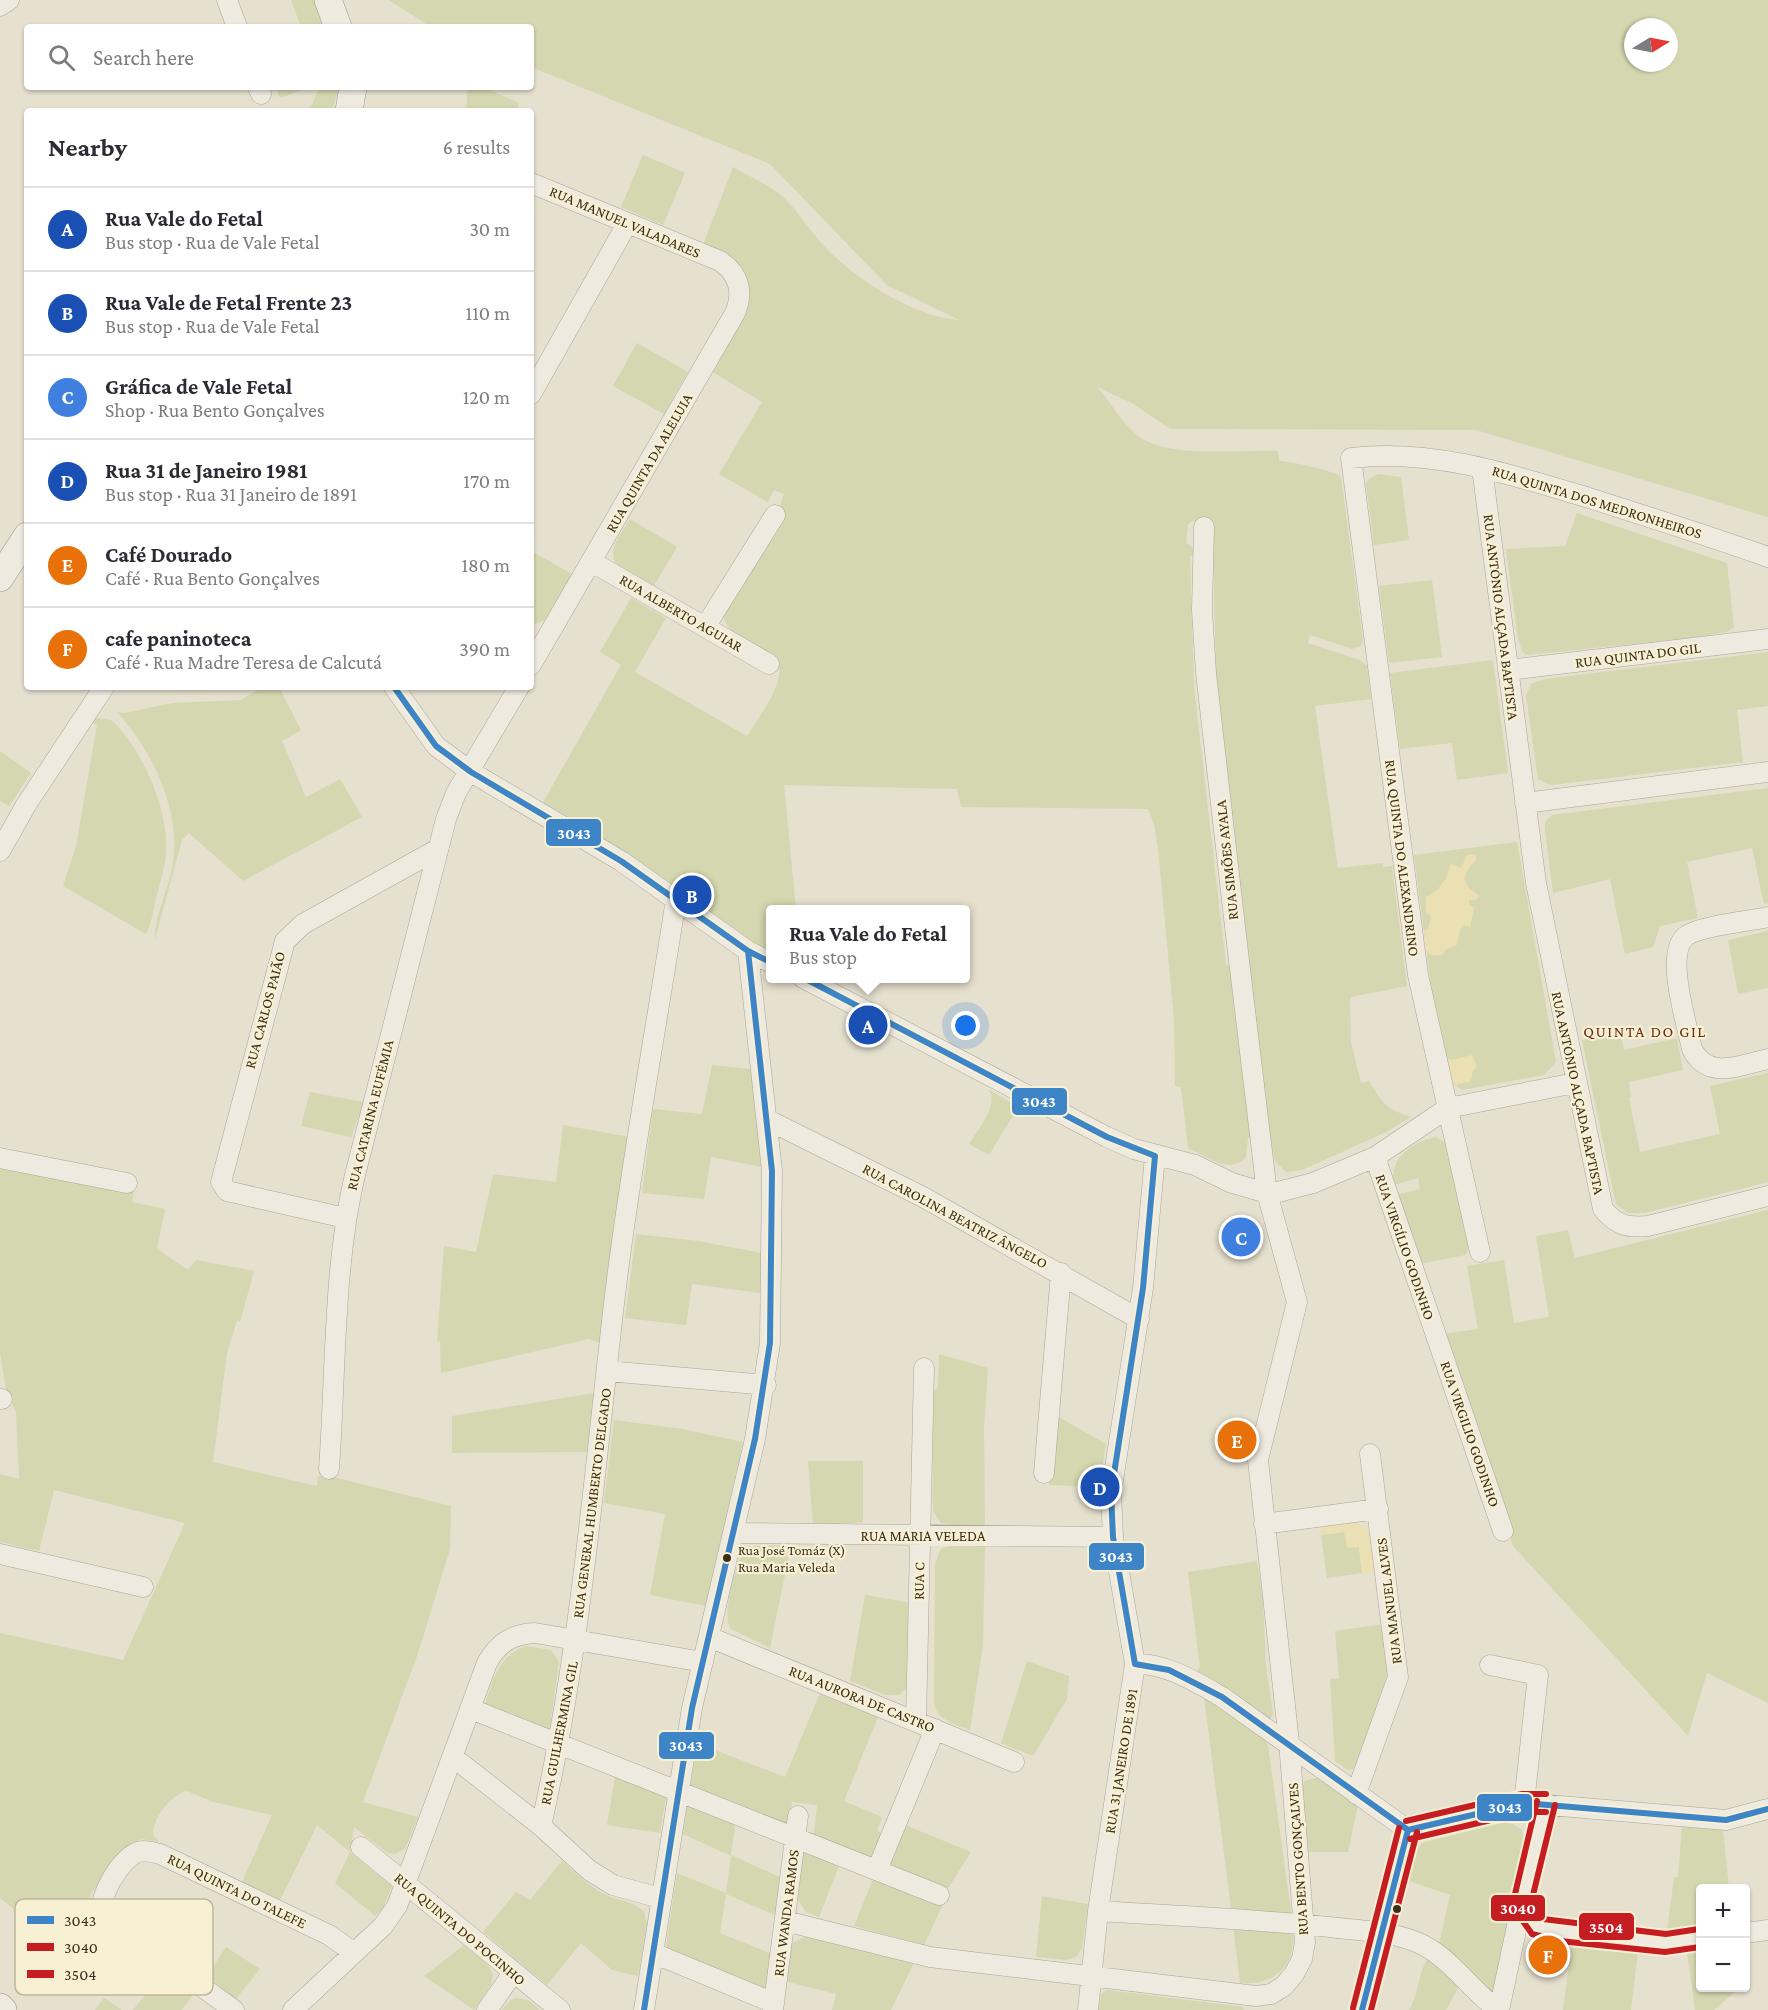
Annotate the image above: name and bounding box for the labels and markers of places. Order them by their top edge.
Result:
pin: B [672,872,712,918]
pin: A [848,1002,888,1048]
pin: C [1222,1214,1260,1260]
pin: E [1218,1418,1256,1462]
pin: D [1080,1464,1120,1510]
place label: Rua José Tomáz (X) Rua Maria Veleda [738,1542,845,1575]
marker: Rua José Tomáz (X) Rua Maria Veleda [721,1552,733,1564]
unlabelled marker [1391,1903,1403,1915]
pin: F [1528,1932,1568,1978]

